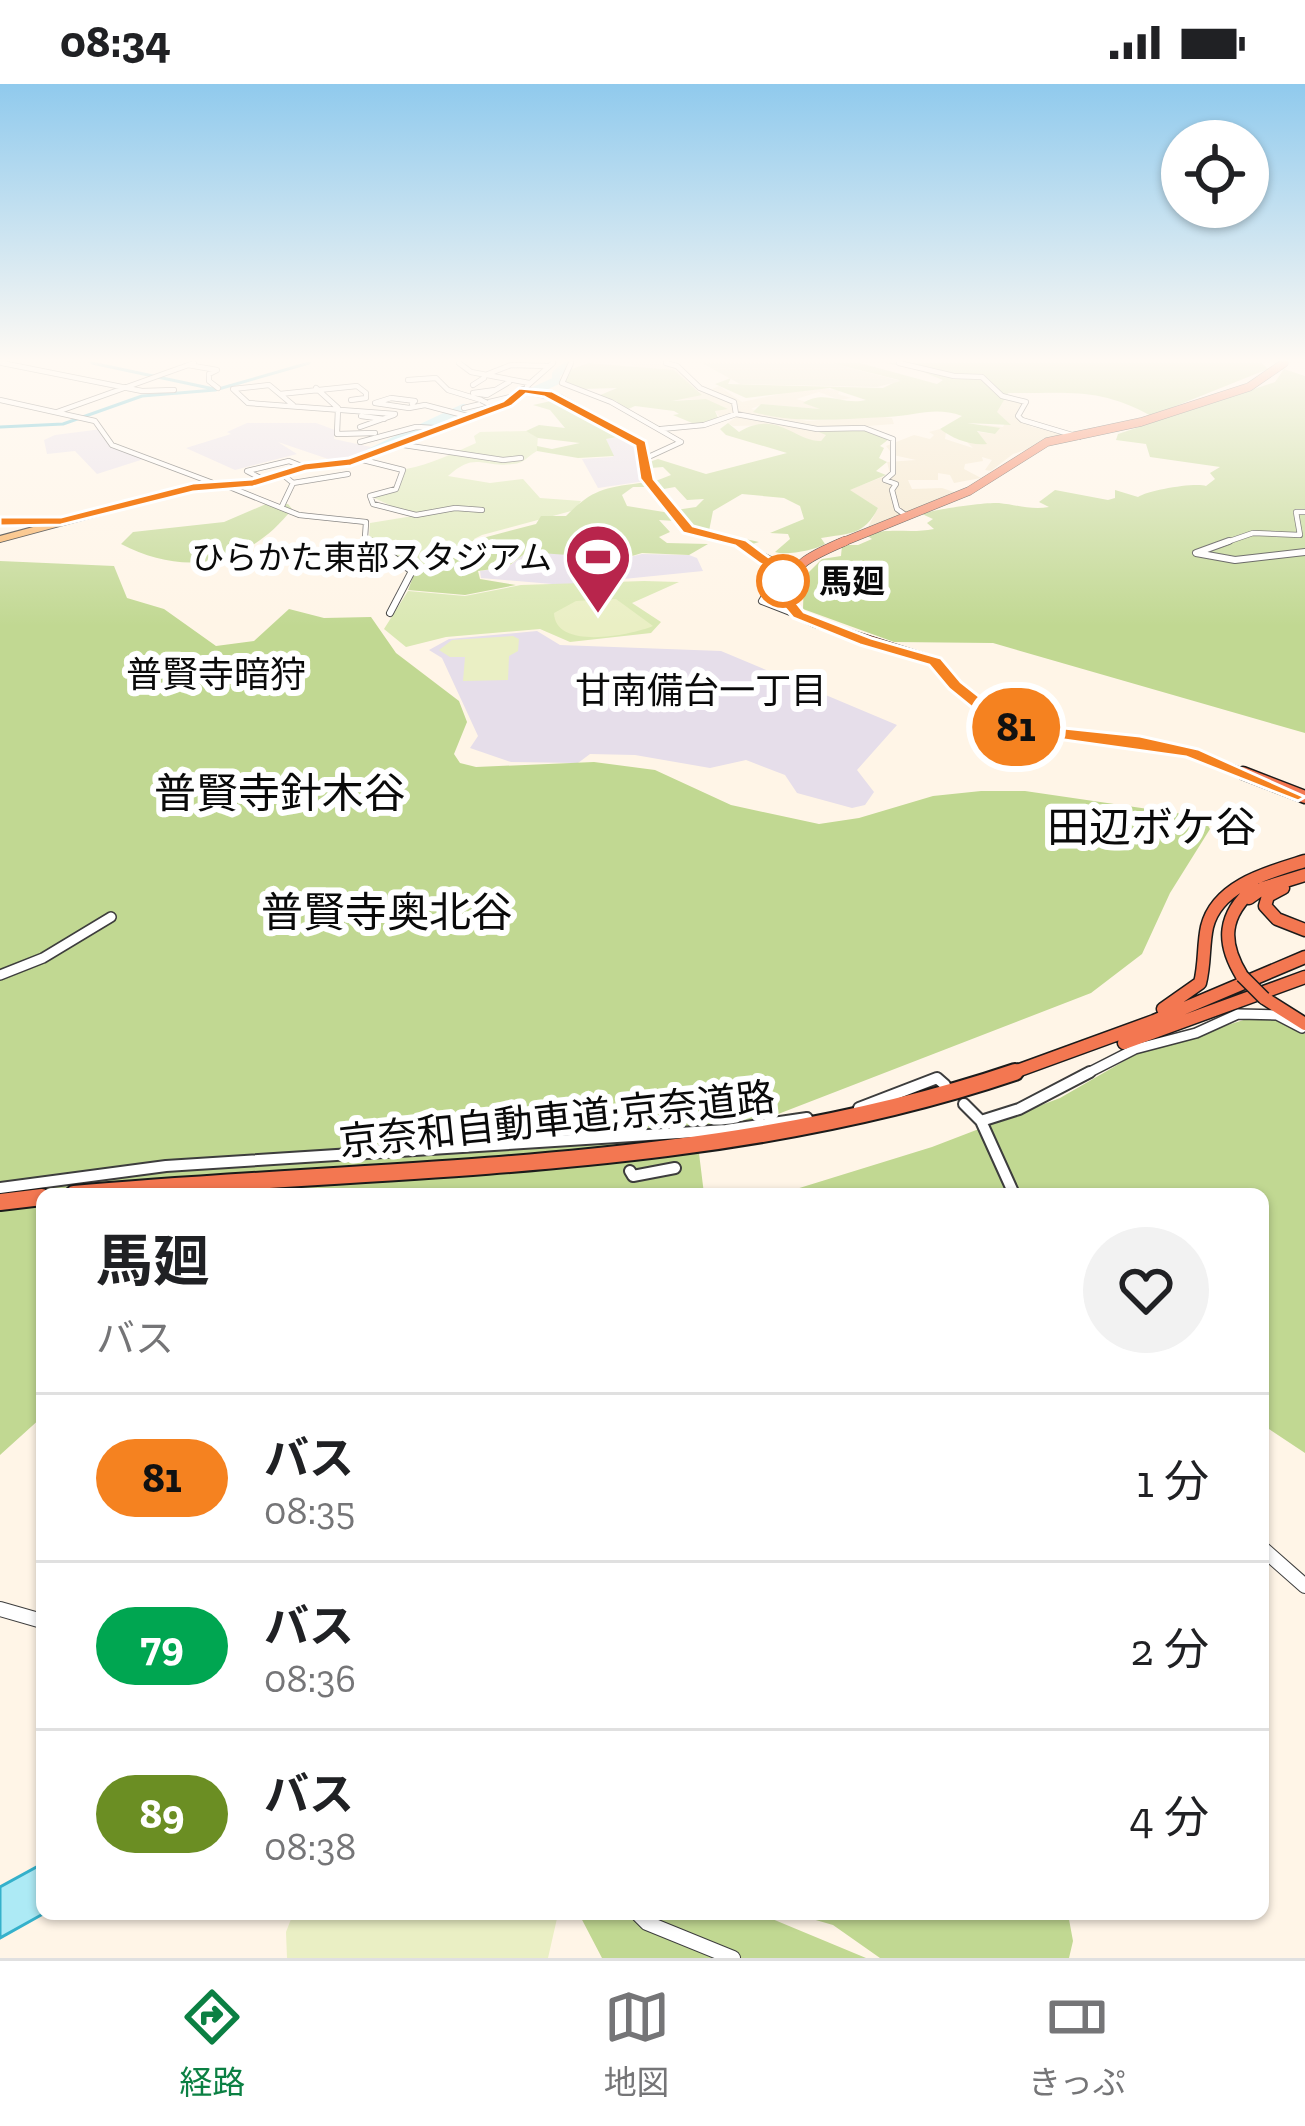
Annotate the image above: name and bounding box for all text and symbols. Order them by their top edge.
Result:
text: 08:34 [60,15,171,69]
map controls [1161,120,1269,228]
button: locate [1161,120,1269,228]
sports icon: ひらかた東部スタジアム [563,522,633,616]
place label: ひらかた東部スタジアム [191,538,552,577]
marker: 馬廻 [758,556,808,606]
place label: 馬廻 [819,562,885,601]
district label: 普賢寺暗狩 [126,653,306,696]
district label: 甘南備台一丁目 [575,669,827,712]
line badge: 81 [962,688,1070,766]
text: 81 [996,701,1036,752]
district label: 普賢寺針木谷 [154,768,406,819]
district label: 田辺ボケ谷 [1047,802,1257,853]
district label: 普賢寺奥北谷 [261,887,513,938]
street label: 京奈和自動車道;京奈道路 [337,1073,777,1166]
text: 馬廻 [96,1227,210,1296]
button: heart [1083,1227,1209,1353]
text: バス [96,1315,174,1362]
text: バス [264,1432,354,1486]
text: 81 [142,1452,182,1503]
text: 1 分 [1136,1455,1209,1509]
text: 08:35 [264,1487,355,1534]
text: バス [264,1600,354,1654]
text: 79 [140,1620,184,1671]
text: 2 分 [1131,1623,1209,1677]
text: 08:36 [264,1655,356,1702]
text: バス [264,1768,354,1822]
text: 89 [139,1788,185,1839]
text: 4 分 [1130,1791,1209,1845]
text: 08:38 [264,1823,356,1870]
tab: 経路 [179,1984,245,2104]
tab: 地図 [604,1984,670,2104]
tab: きっぷ [1028,1984,1126,2104]

